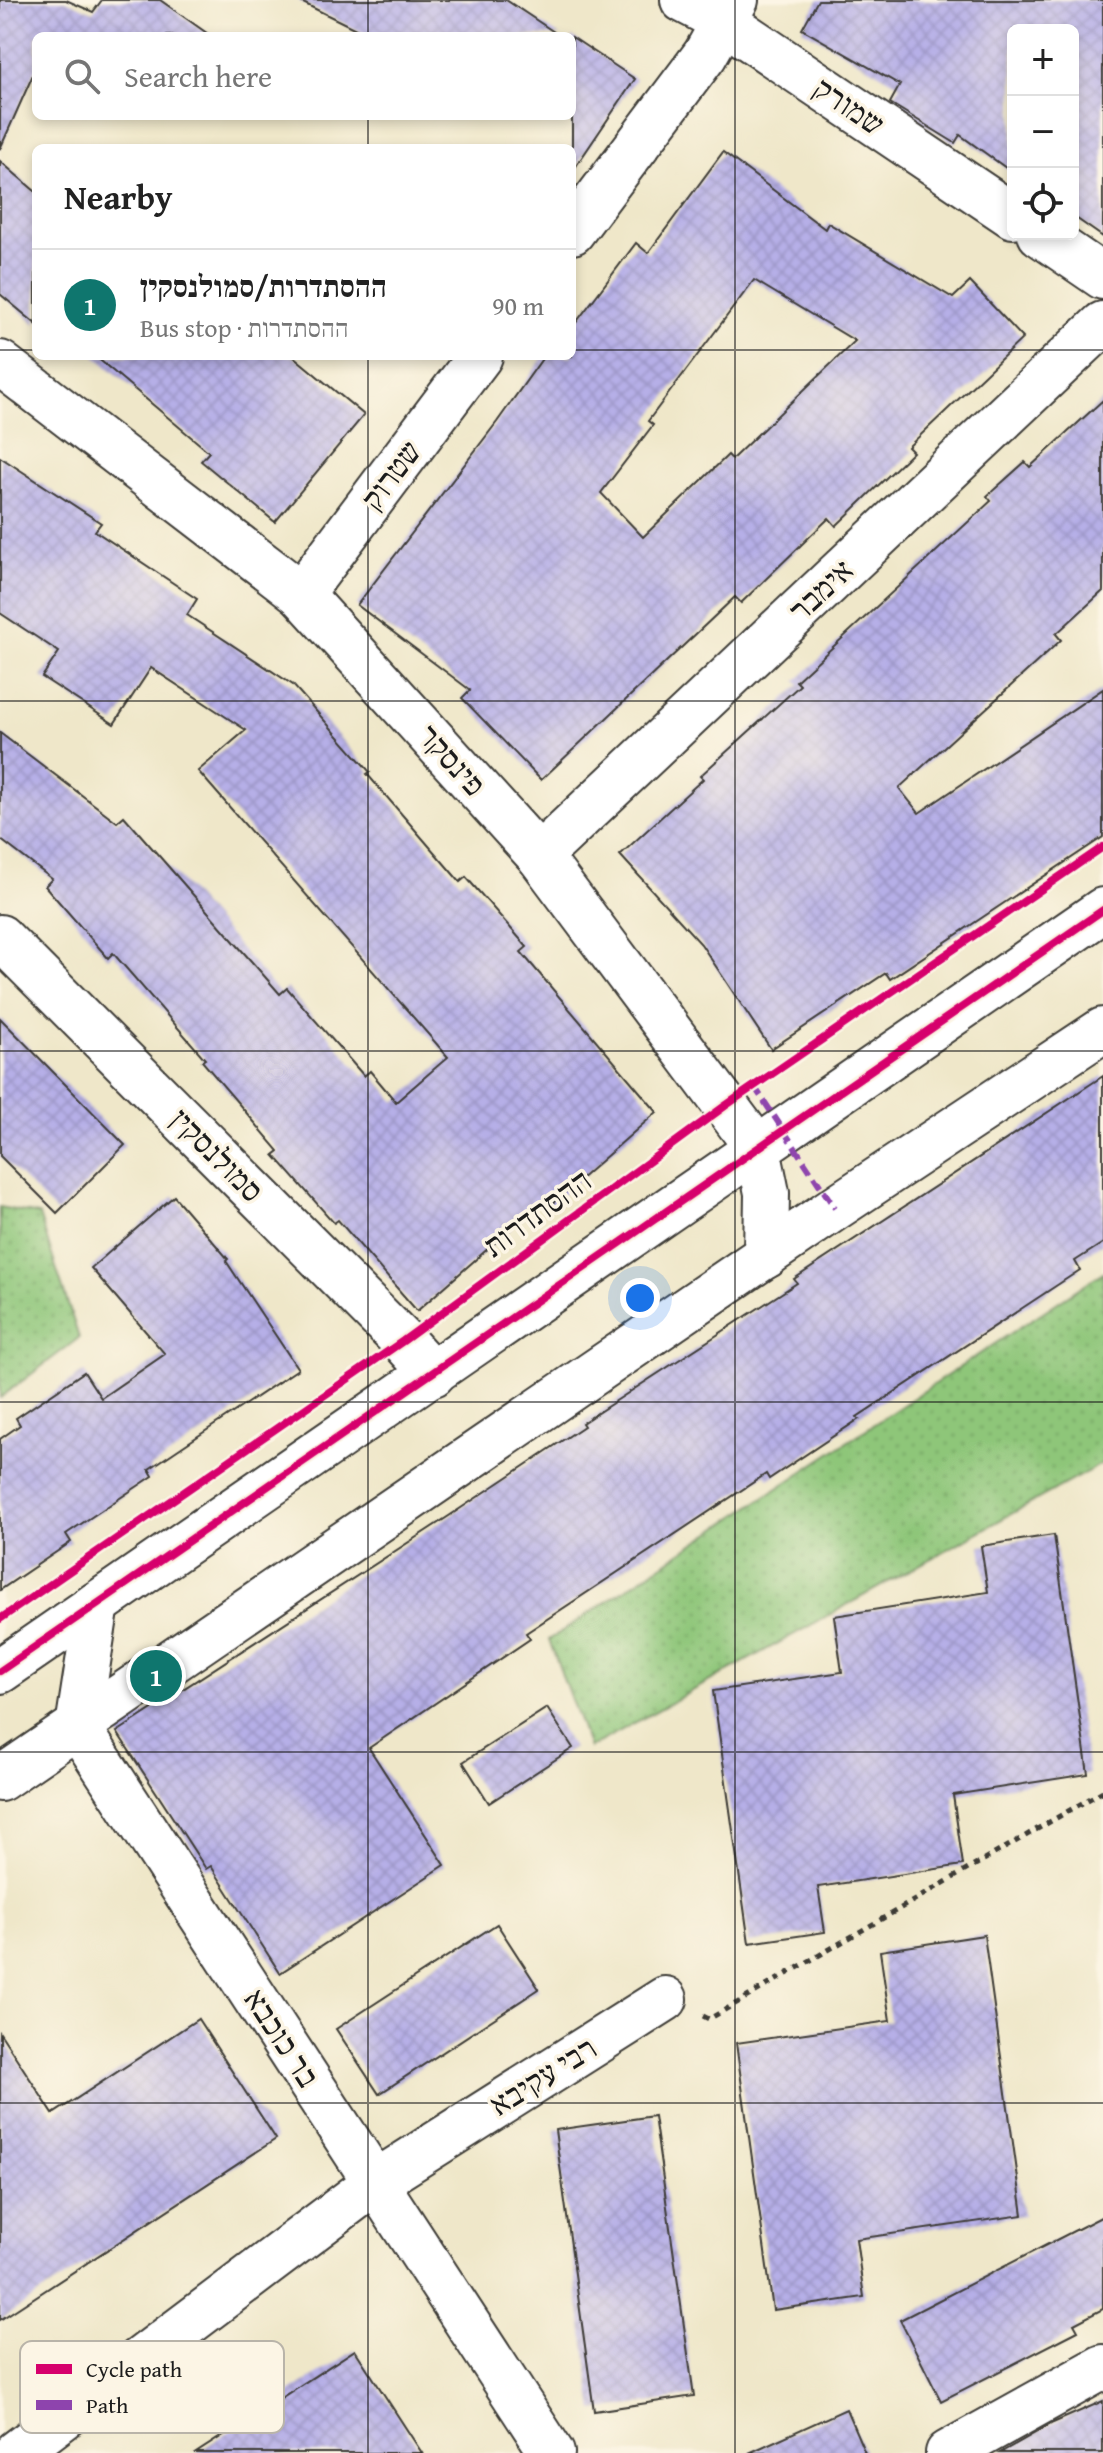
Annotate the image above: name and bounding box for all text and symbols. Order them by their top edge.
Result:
map controls [1007,24,1079,240]
button: + [1007,24,1079,96]
search box [32,32,576,120]
icon: search [60,54,104,98]
text: Search here [124,54,272,98]
street label: שמורק [804,65,894,147]
button: − [1007,96,1079,168]
button: locate [1007,168,1079,240]
text: Nearby [64,172,173,221]
text: ההסתדרות/סמולנסקין [140,264,387,308]
text: 1 [83,286,97,325]
text: 90 m [492,286,544,325]
text: Bus stop · ההסתדרות [140,308,348,347]
street label: שטרוק [349,430,432,519]
street label: אימבר [778,547,864,632]
street label: פינסקר [407,713,497,806]
street label: סמולנסקין [160,1097,275,1212]
street label: ההסתדרות [473,1157,601,1268]
your location [620,1278,660,1318]
pin: 1 [130,1646,182,1706]
street label: בר כוכבא [233,1979,332,2096]
street label: רבי עקיבא [480,2024,605,2127]
legend [20,2341,284,2433]
text: Cycle path [86,2353,183,2385]
text: Path [86,2389,129,2421]

